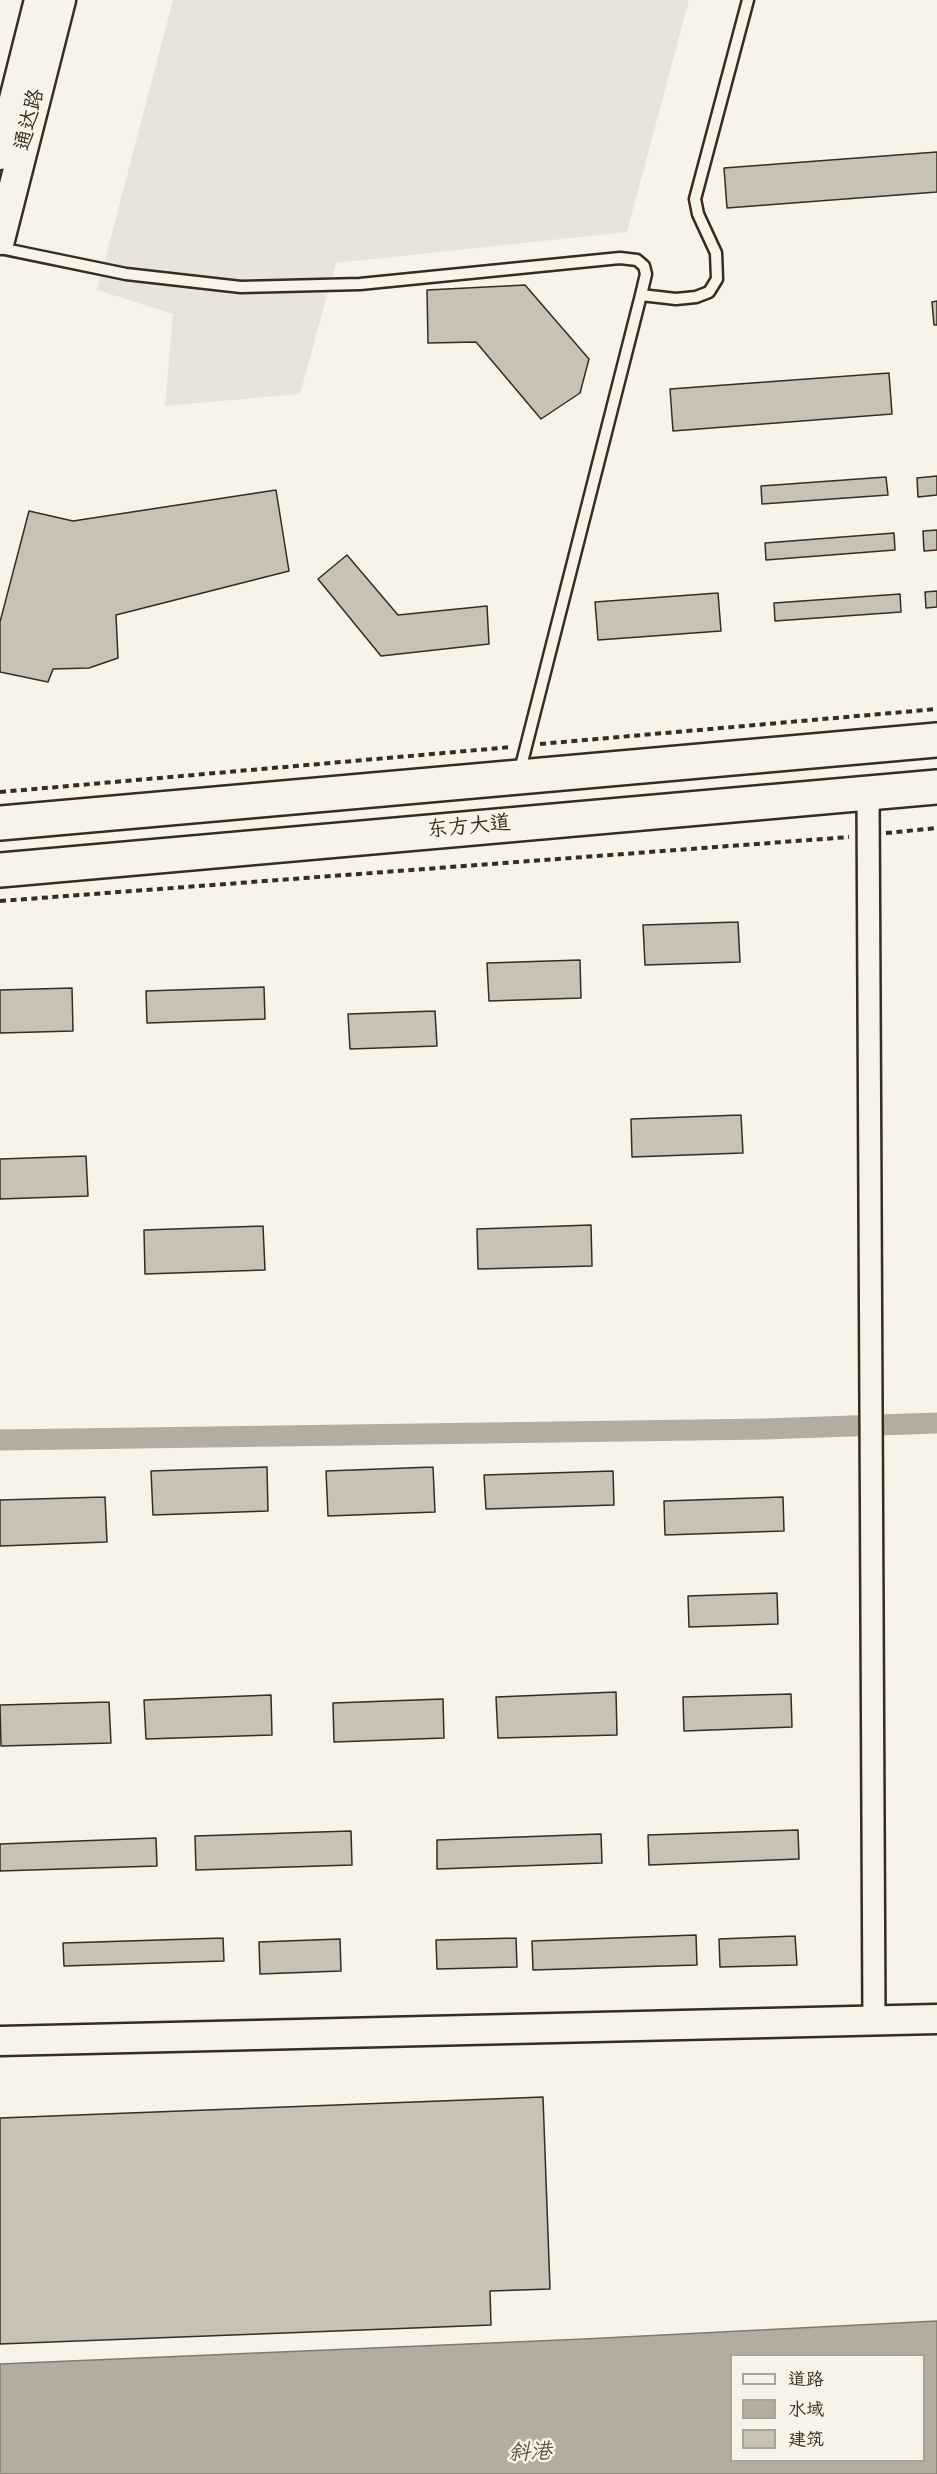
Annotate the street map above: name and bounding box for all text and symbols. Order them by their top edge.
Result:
street label: 通达路 [11,86,51,154]
street label: 东方大道 [426,812,512,844]
legend [730,2354,925,2462]
text: 道路 [788,2368,824,2392]
text: 水域 [788,2398,824,2422]
text: 建筑 [788,2428,824,2452]
water label: 斜港 [508,2440,552,2468]

